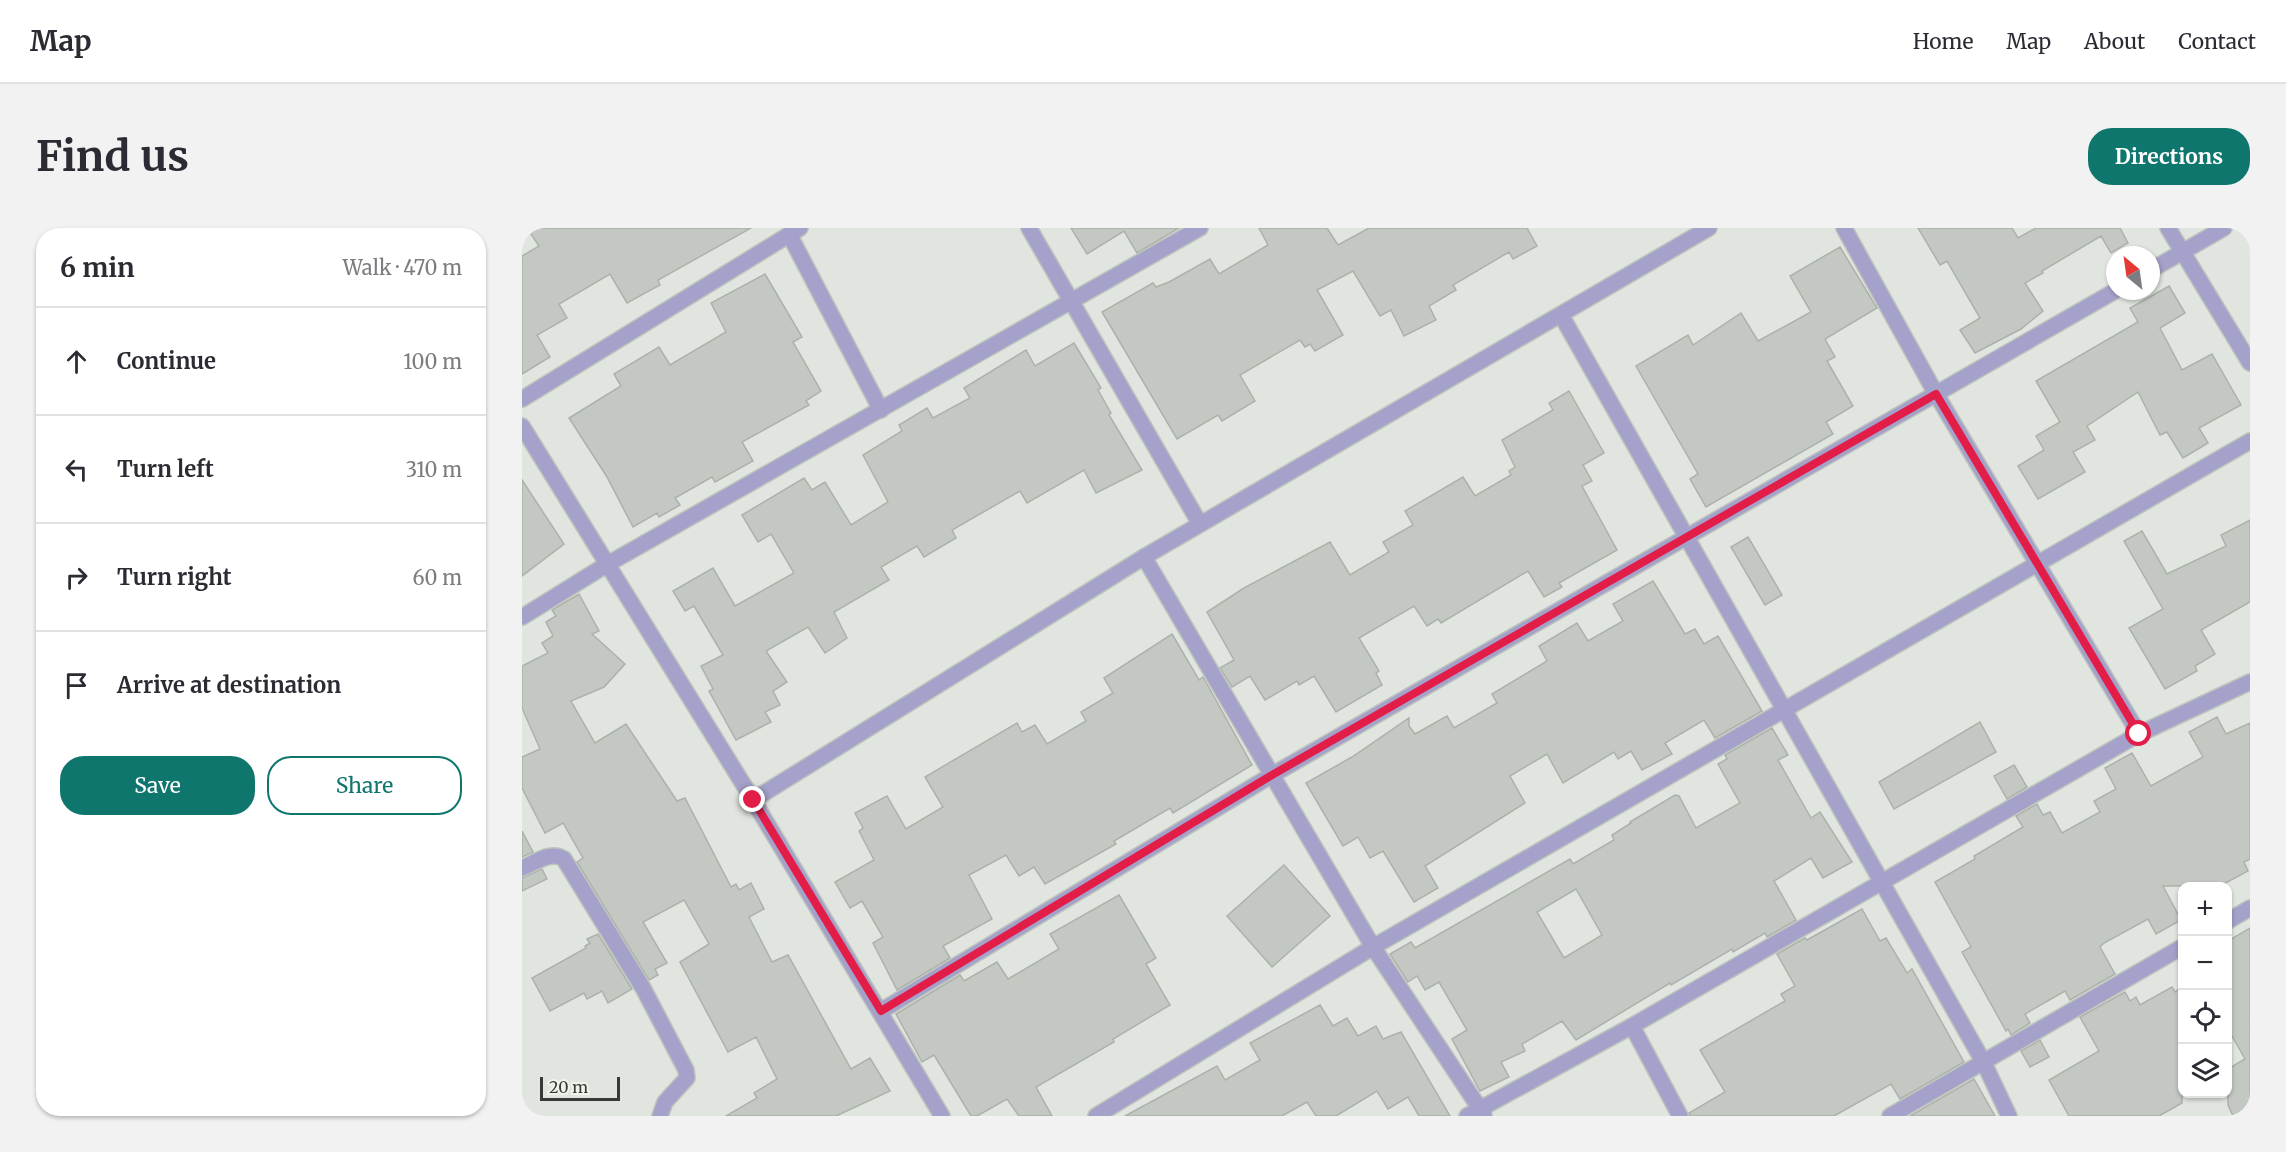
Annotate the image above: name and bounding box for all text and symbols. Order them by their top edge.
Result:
text: Map [30,23,92,59]
text: Home [1913,28,1973,55]
text: Map [2006,28,2051,55]
text: About [2084,28,2145,55]
text: Contact [2178,28,2256,55]
button: Directions [2088,128,2250,185]
text: Find us [36,130,189,182]
north arrow [2106,246,2160,300]
text: 6 min [60,251,135,284]
text: Walk · 470 m [343,255,462,280]
icon: ahead [60,345,93,378]
text: Continue [117,347,216,375]
text: 100 m [403,349,462,374]
icon: left [60,453,93,486]
text: Turn left [117,455,214,483]
text: 310 m [406,457,462,482]
icon: right [60,561,93,594]
text: Turn right [117,563,231,591]
text: 60 m [412,565,462,590]
icon: arrive [60,669,93,702]
text: Arrive at destination [117,671,341,699]
route start [2125,720,2151,746]
button: Save [60,756,255,815]
button: Share [267,756,462,815]
route end [739,786,765,812]
map controls [2178,882,2232,1098]
button: + [2178,882,2232,936]
button: − [2178,936,2232,990]
button: locate [2178,990,2232,1044]
button: layers [2178,1044,2232,1098]
scale bar [540,1074,620,1102]
text: 20 m [549,1077,588,1097]

